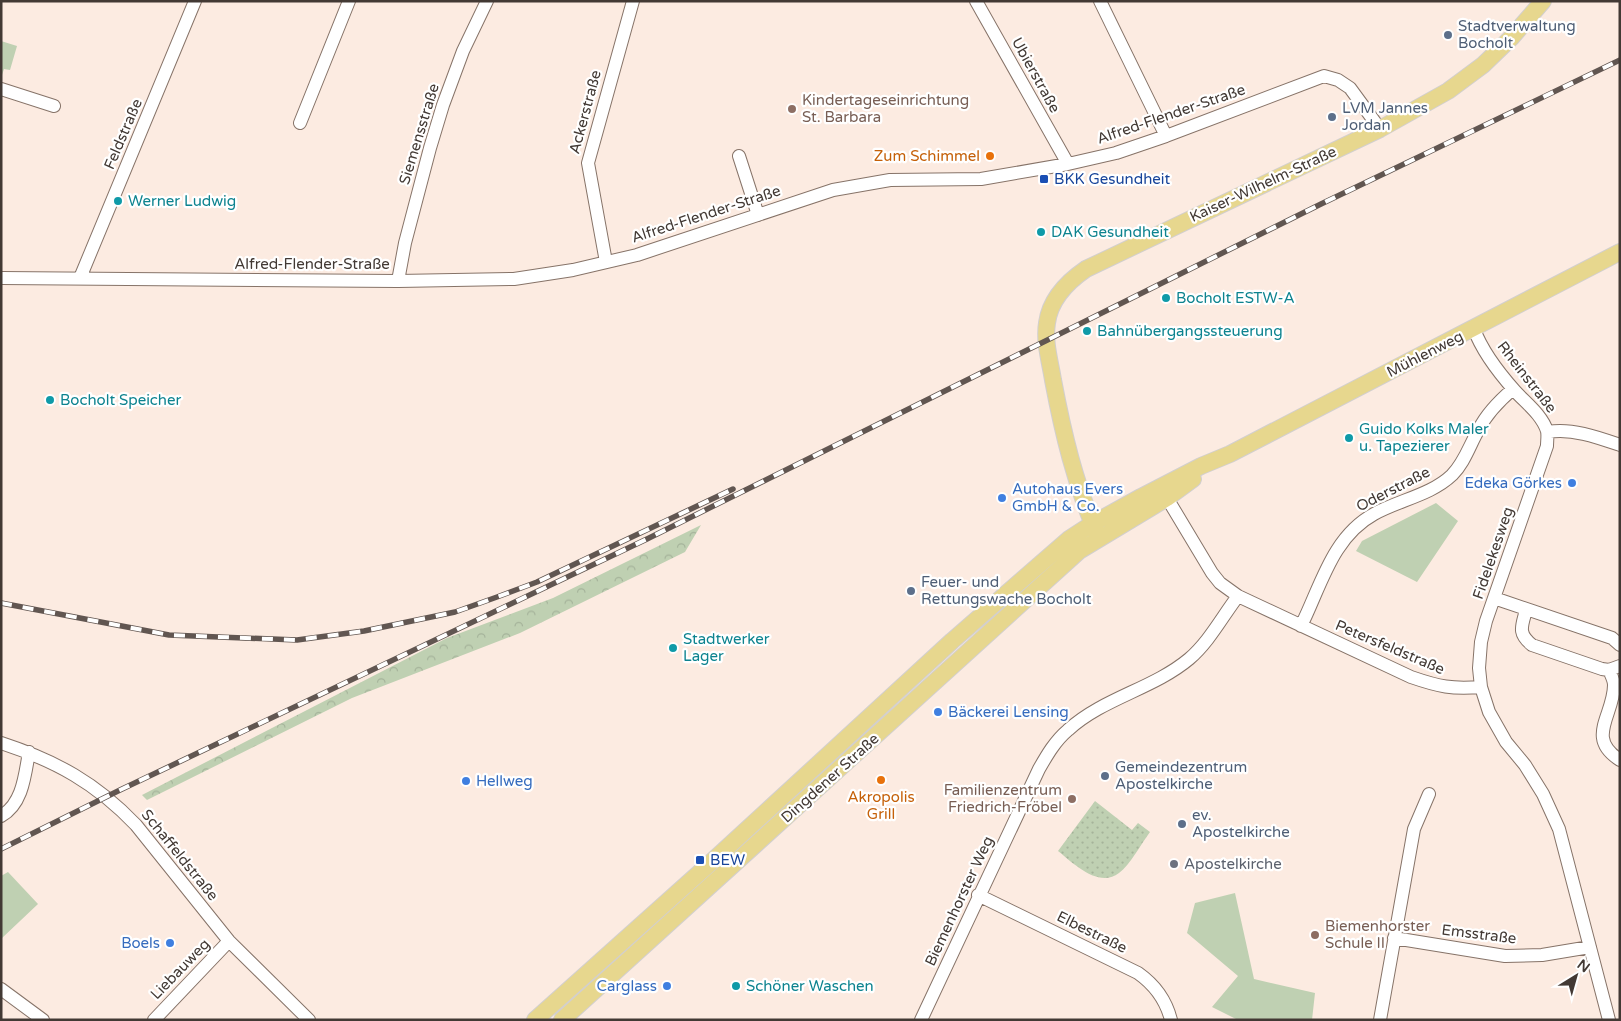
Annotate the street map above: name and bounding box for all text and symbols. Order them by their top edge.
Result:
place label: Stadtverwaltung Bocholt [1458,17,1576,52]
marker: Stadtverwaltung Bocholt [1442,29,1454,41]
street label: Ubierstraße [1008,34,1064,116]
street label: Ackerstraße [565,68,605,156]
street label: Alfred-Flender-Straße [1095,80,1247,148]
street label: Siemensstraße [395,81,443,187]
place label: Kindertageseinrichtung St. Barbara [802,91,969,126]
street label: Feldstraße [100,96,146,172]
place label: LVM Jannes Jordan [1342,99,1428,134]
marker: Kindertageseinrichtung St. Barbara [786,103,798,115]
marker: LVM Jannes Jordan [1326,111,1338,123]
street label: Kaiser-Wilhelm-Straße [1187,142,1339,226]
place label: Zum Schimmel [874,147,980,165]
marker: Zum Schimmel [984,150,996,162]
place label: BKK Gesundheit [1054,170,1171,188]
marker: BKK Gesundheit [1038,173,1050,185]
street label: Alfred-Flender-Straße [629,181,783,247]
place label: Werner Ludwig [128,192,236,210]
marker: Werner Ludwig [112,195,124,207]
place label: DAK Gesundheit [1051,223,1169,241]
marker: DAK Gesundheit [1035,226,1047,238]
street label: Alfred-Flender-Straße [234,255,390,273]
place label: Bocholt ESTW-A [1176,289,1295,307]
marker: Bocholt ESTW-A [1160,292,1172,304]
place label: Bahnübergangssteuerung [1097,322,1283,340]
marker: Bahnübergangssteuerung [1081,325,1093,337]
street label: Mühlenweg [1384,327,1466,381]
street label: Rheinstraße [1493,338,1561,416]
place label: Bocholt Speicher [60,391,181,409]
marker: Bocholt Speicher [44,394,56,406]
place label: Guido Kolks Maler u. Tapezierer [1359,420,1489,455]
marker: Guido Kolks Maler u. Tapezierer [1343,432,1355,444]
street label: Oderstraße [1353,463,1433,515]
place label: Edeka Görkes [1464,474,1562,492]
marker: Edeka Görkes [1566,477,1578,489]
place label: Autohaus Evers GmbH & Co. [1012,480,1123,515]
marker: Autohaus Evers GmbH & Co. [996,492,1008,504]
street label: Fidelekesweg [1469,505,1517,601]
place label: Feuer- und Rettungswache Bocholt [921,573,1092,608]
marker: Feuer- und Rettungswache Bocholt [905,585,917,597]
street label: Petersfeldstraße [1333,616,1447,678]
place label: Stadtwerker Lager [683,630,770,665]
marker: Stadtwerker Lager [667,642,679,654]
place label: Bäckerei Lensing [948,703,1069,721]
marker: Bäckerei Lensing [932,706,944,718]
street label: Dingdener Straße [777,729,883,827]
place label: Gemeindezentrum Apostelkirche [1115,758,1247,793]
marker: Gemeindezentrum Apostelkirche [1099,770,1111,782]
place label: Hellweg [476,772,533,790]
marker: Akropolis Grill [875,774,887,786]
marker: Hellweg [460,775,472,787]
place label: Familienzentrum Friedrich-Fröbel [944,781,1062,816]
place label: Akropolis Grill [847,788,915,823]
marker: Familienzentrum Friedrich-Fröbel [1066,793,1078,805]
street label: Schaffeldstraße [138,806,222,904]
place label: ev. Apostelkirche [1192,806,1290,841]
marker: ev. Apostelkirche [1176,818,1188,830]
street label: Biemenhorster Weg [921,833,997,969]
place label: BEW [710,851,745,869]
marker: BEW [694,854,706,866]
place label: Apostelkirche [1184,855,1282,873]
marker: Apostelkirche [1168,858,1180,870]
street label: Elbestraße [1054,907,1130,957]
place label: Biemenhorster Schule II [1325,917,1430,952]
street label: Emsstraße [1441,920,1517,948]
marker: Biemenhorster Schule II [1309,929,1321,941]
place label: Boels [121,934,160,952]
street label: Liebauweg [147,935,213,1003]
marker: Boels [164,937,176,949]
north arrow [1551,951,1601,1001]
text: N [1574,956,1593,976]
place label: Carglass [597,977,657,995]
place label: Schöner Waschen [746,977,874,995]
marker: Carglass [661,980,673,992]
marker: Schöner Waschen [730,980,742,992]

